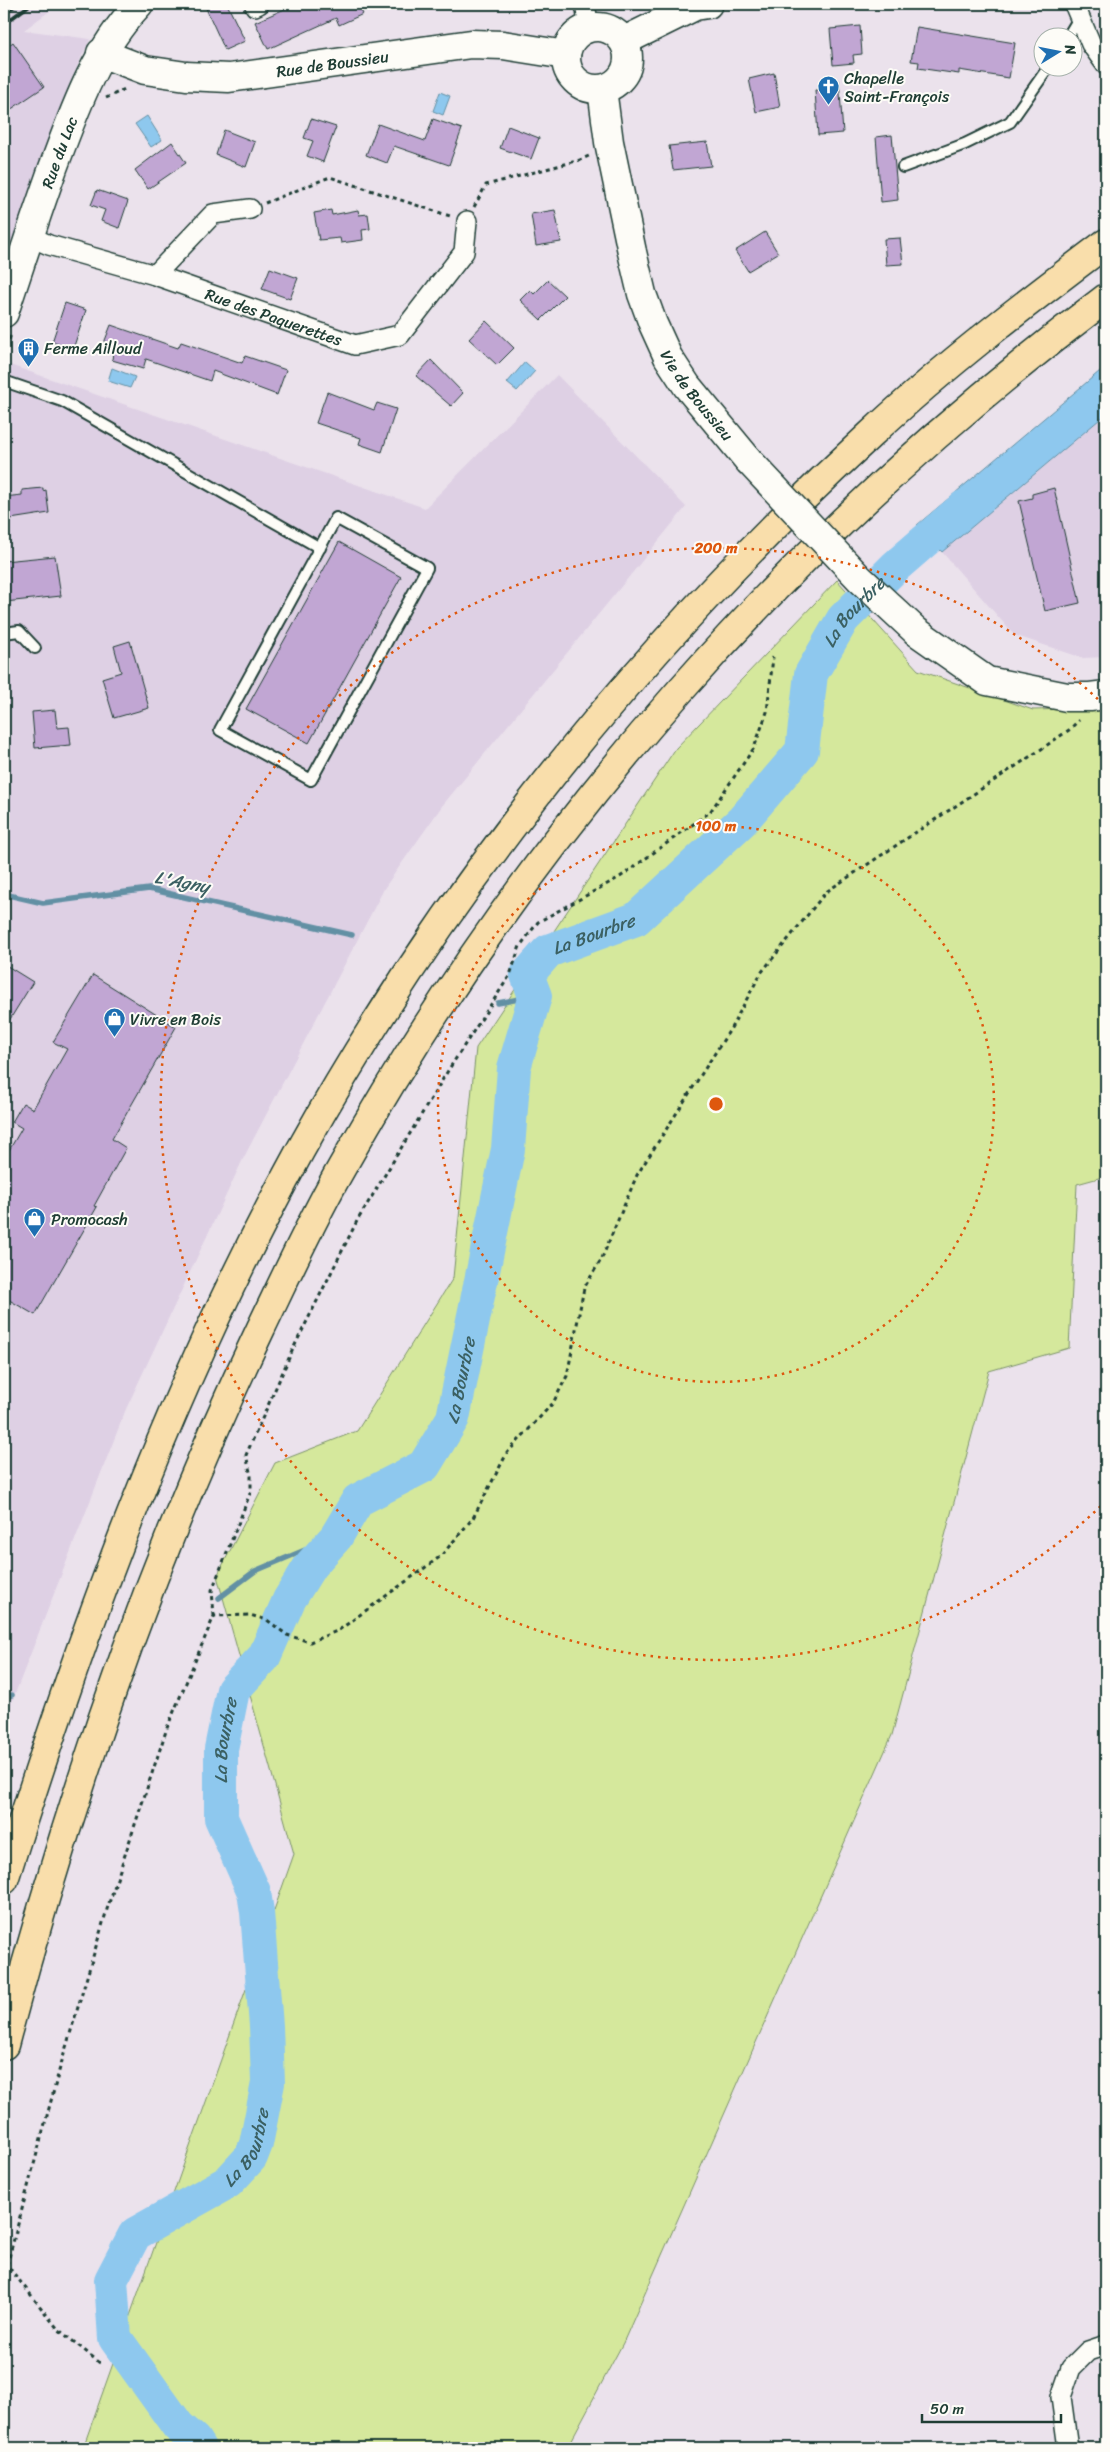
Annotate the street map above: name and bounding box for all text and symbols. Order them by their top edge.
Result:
north arrow [1032,28,1082,78]
street label: Rue de Boussieu [274,42,391,86]
text: N [1057,42,1084,57]
place label: Chapelle Saint-François [844,64,950,111]
church icon: Chapelle Saint-François [816,75,840,106]
street label: Rue du Lac [33,112,86,193]
street label: Rue des Paquerettes [201,280,347,355]
place label: Ferme Ailloud [44,334,143,363]
building icon: Ferme Ailloud [16,336,40,367]
street label: Vie de Boussieu [652,345,741,448]
text: 200 m [693,535,738,561]
water label: La Bourbre [814,567,895,654]
text: 100 m [696,813,737,839]
water label: L'Agny [152,861,215,903]
water label: La Bourbre [548,904,641,964]
place label: Vivre en Bois [130,1005,222,1034]
shop icon: Vivre en Bois [102,1007,126,1038]
centre of rings [707,1095,725,1113]
place label: Promocash [51,1205,128,1234]
shop icon: Promocash [23,1207,47,1238]
water label: La Bourbre [437,1333,485,1430]
water label: La Bourbre [205,1693,247,1783]
water label: La Bourbre [215,2104,279,2195]
scale bar [922,2392,1061,2424]
text: 50 m [930,2396,965,2422]

